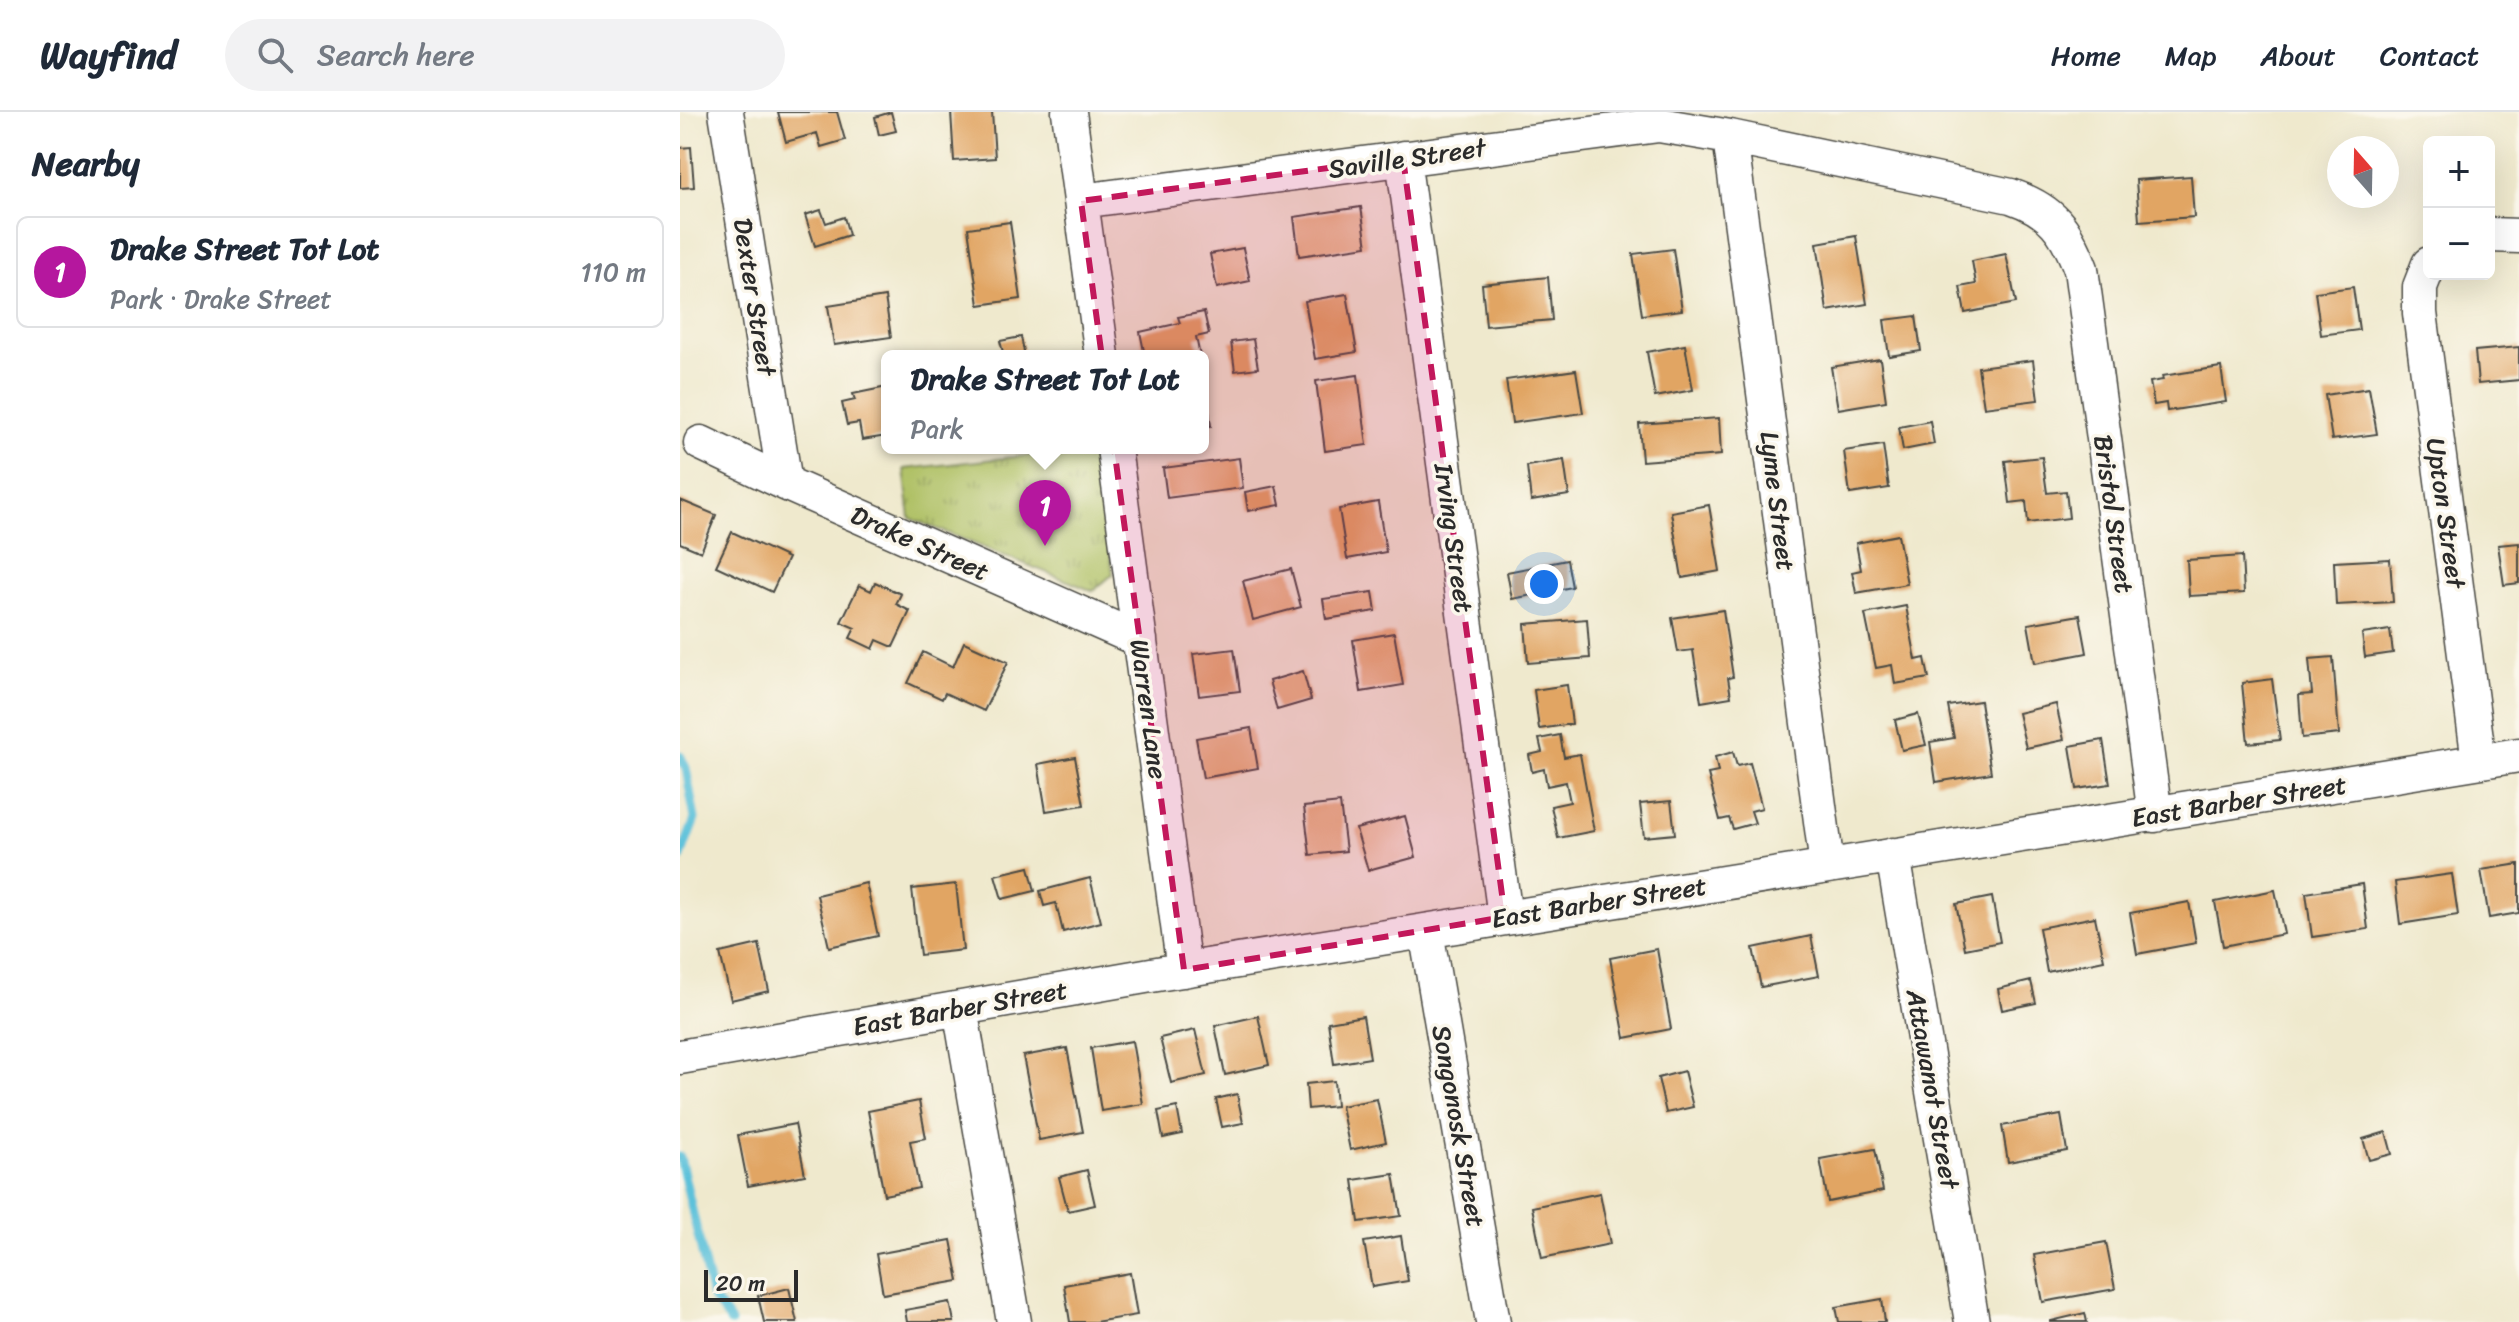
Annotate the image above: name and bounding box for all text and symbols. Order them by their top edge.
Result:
search box [225,19,785,91]
text: Wayfind [40,22,177,89]
text: Search here [317,28,475,82]
text: Home [2051,31,2121,80]
text: Map [2165,31,2216,80]
text: About [2260,31,2336,80]
text: Contact [2380,31,2479,80]
icon: search [253,33,297,77]
street label: Saville Street [1325,124,1490,192]
text: Nearby [32,134,140,194]
north arrow [2327,136,2399,208]
map controls [2423,136,2495,280]
button: + [2423,136,2495,208]
button: − [2423,208,2495,280]
street label: Dexter Street [720,215,790,381]
text: Drake Street Tot Lot [110,222,379,276]
text: 1 [54,249,66,295]
text: 110 m [581,249,646,295]
text: Park · Drake Street [110,276,332,322]
popup [881,350,1209,454]
text: Drake Street Tot Lot [910,352,1180,406]
text: Park [910,406,964,452]
street label: Lyme Street [1747,429,1809,573]
street label: Bristol Street [2080,432,2148,596]
street label: Upton Street [2413,435,2480,593]
street label: Irving Street [1421,459,1487,616]
pin: 1 [1019,480,1071,546]
street label: Drake Street [843,492,997,594]
your location [1524,564,1564,604]
street label: Warren Lane [1116,636,1182,782]
street label: East Barber Street [2128,761,2350,841]
street label: East Barber Street [1488,862,1710,942]
street label: East Barber Street [849,966,1071,1050]
street label: Attawanot Street [1893,984,1973,1194]
street label: Songonosk Street [1419,1021,1499,1231]
text: 20 m [716,1264,765,1303]
scale bar [704,1266,798,1302]

